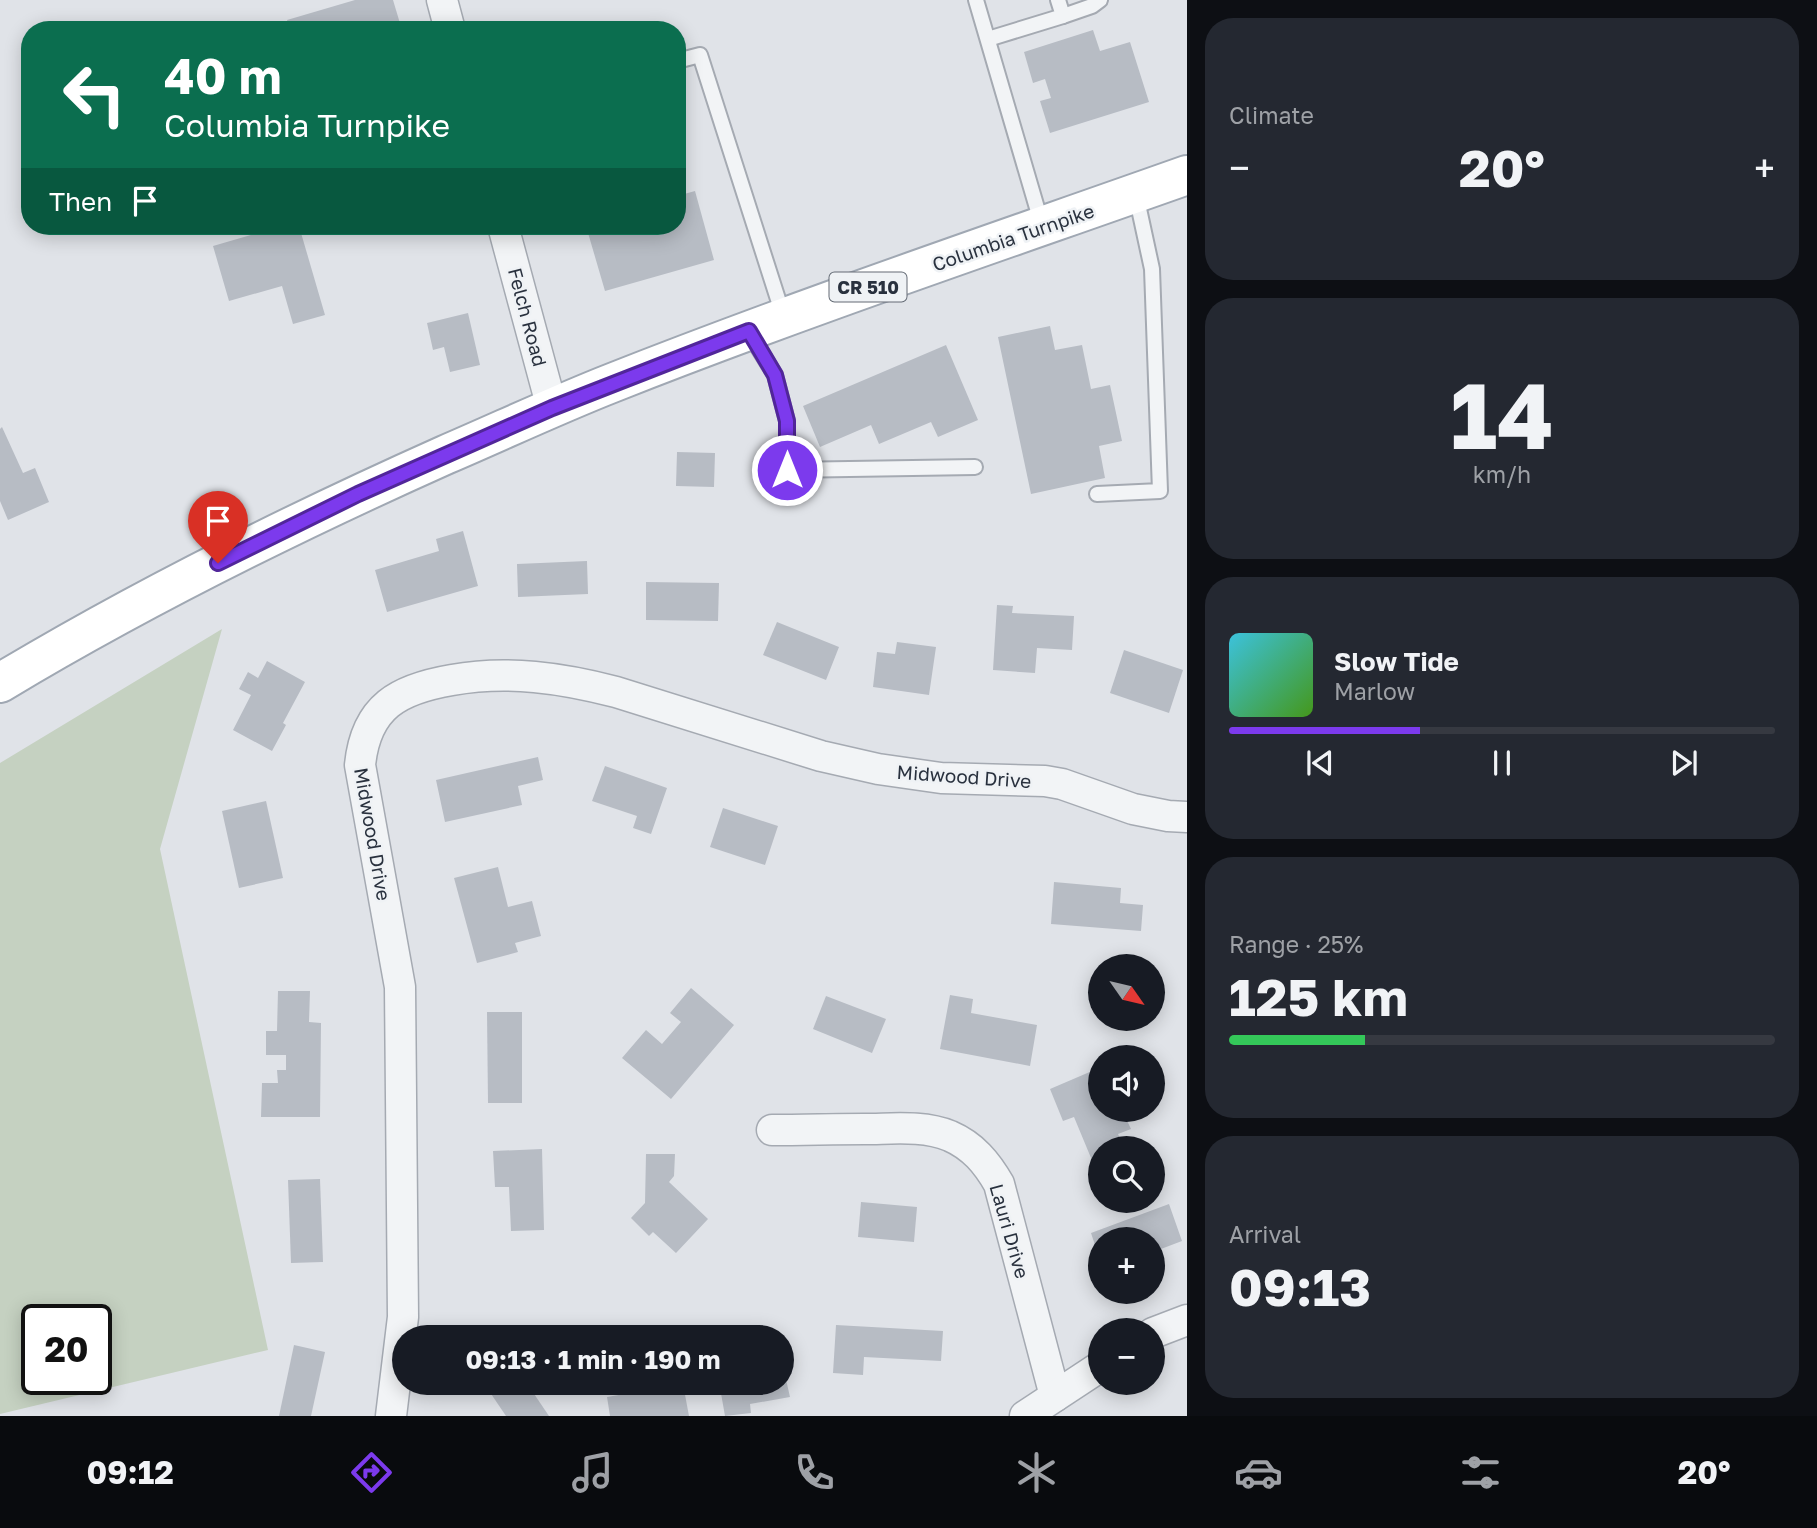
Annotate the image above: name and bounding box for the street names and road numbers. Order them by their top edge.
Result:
street label: Columbia Turnpike [929,198,1097,276]
street label: Felch Road [504,265,552,369]
road number: CR 510 [830,272,906,302]
street label: Midwood Drive [896,760,1032,792]
street label: Midwood Drive [350,766,396,902]
street label: Lauri Drive [985,1181,1035,1281]

